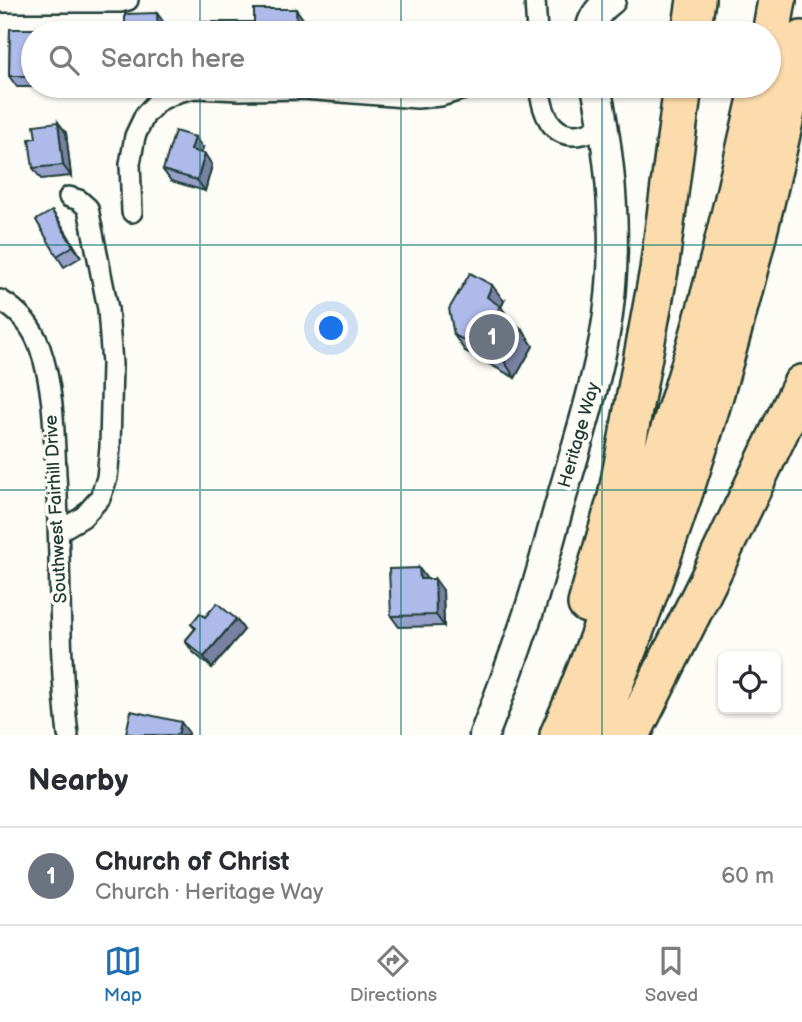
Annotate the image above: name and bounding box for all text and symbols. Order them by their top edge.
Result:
search box [21,21,781,98]
icon: search [45,41,83,79]
text: Search here [101,44,245,75]
your location [314,311,348,345]
pin: 1 [469,311,515,363]
street label: Heritage Way [554,379,604,490]
street label: Southwest Fairhill Drive [41,414,71,604]
map controls [718,651,781,714]
button: locate [718,651,781,714]
text: Nearby [28,763,128,799]
text: Church of Christ [95,847,289,878]
text: 1 [46,862,56,890]
text: 60 m [721,862,774,890]
text: Church · Heritage Way [95,878,323,906]
tab: Map [104,942,142,1007]
tab: Directions [350,942,437,1007]
tab: Saved [645,942,698,1007]

